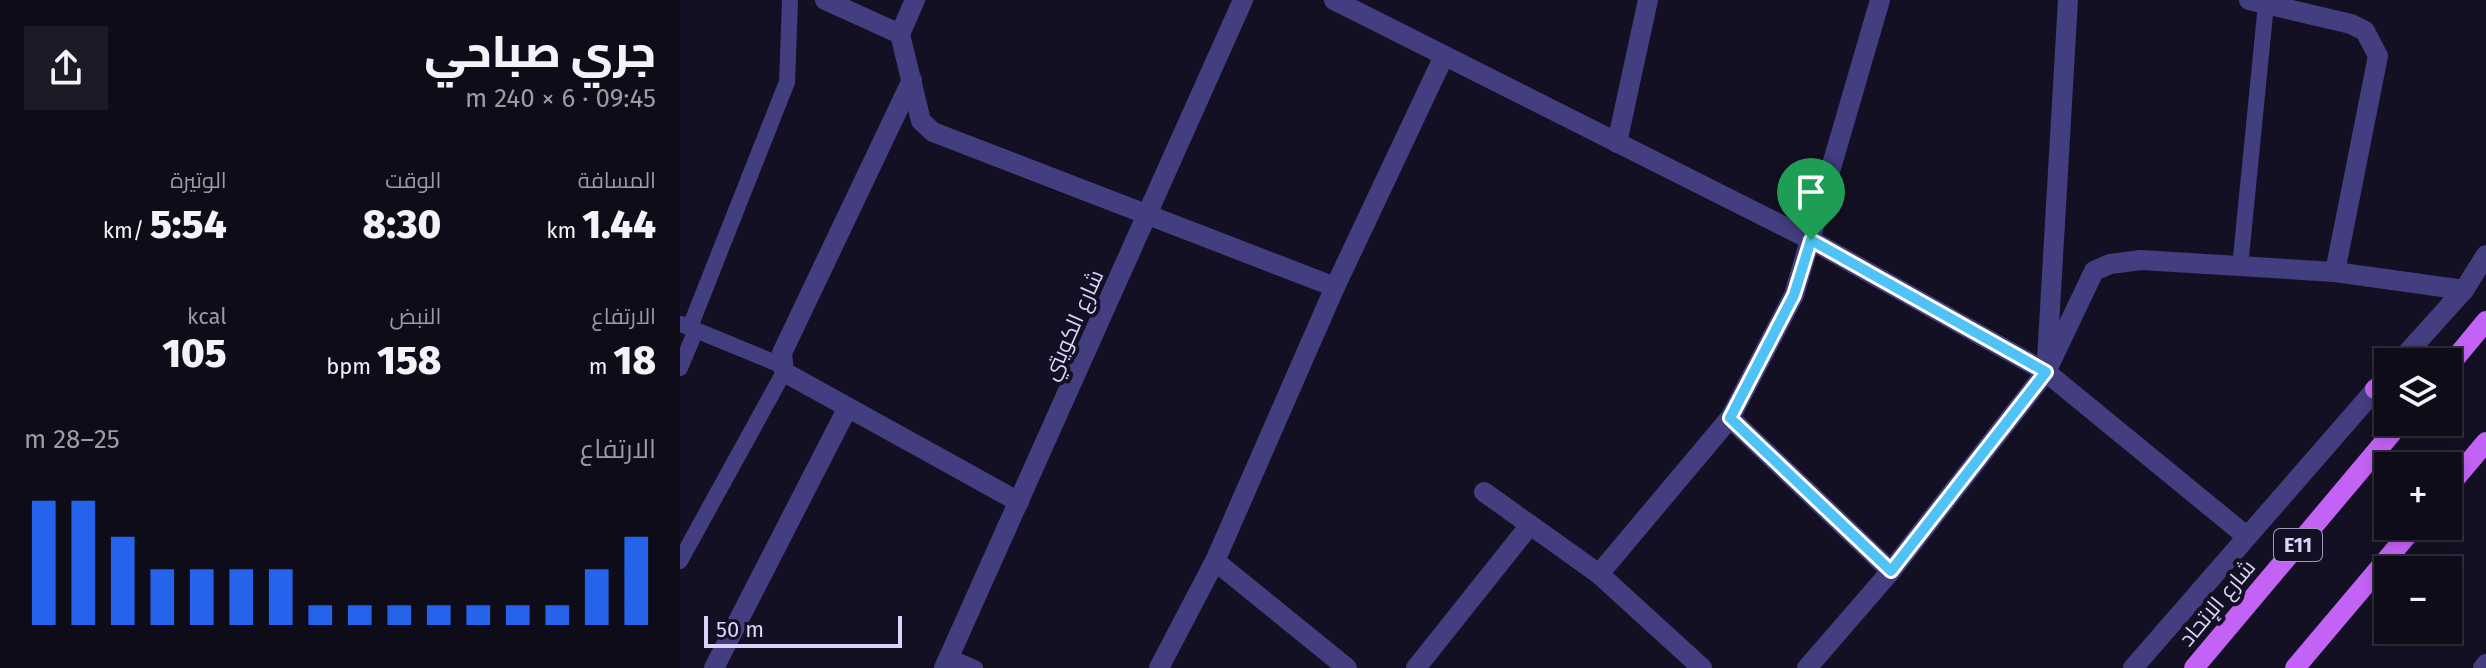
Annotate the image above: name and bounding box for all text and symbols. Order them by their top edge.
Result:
button: share [24,26,108,110]
text: جري صباحي [424,26,656,79]
text: 09:45 · 6 × 240 m [465,83,656,114]
pin [1777,158,1845,240]
text: الوتيرة [170,167,227,194]
text: الوقت [385,167,441,194]
text: المسافة [578,167,656,194]
icon: arrive [1789,170,1833,214]
text: 5:54 [150,201,227,249]
text: 8:30 [363,201,441,249]
text: 1.44 [582,201,656,249]
text: /km [103,217,150,244]
text: km [546,217,582,244]
street label: شارع الكويتي [1037,266,1112,386]
text: kcal [187,303,227,330]
text: النبض [390,303,441,330]
text: الارتفاع [592,303,656,330]
text: 105 [162,330,227,378]
text: 158 [377,337,441,385]
text: 18 [613,337,656,385]
map controls [2374,348,2462,644]
button: layers [2374,348,2462,436]
text: bpm [326,353,377,380]
text: m [589,353,613,380]
text: 25–28 m [24,424,120,455]
text: الارتفاع [580,434,656,465]
button: + [2374,452,2462,540]
road number: E11 [2274,529,2322,561]
street label: شارع الإتحاد [2173,554,2262,652]
button: − [2374,556,2462,644]
scale bar [704,612,902,648]
text: 50 m [716,616,764,643]

